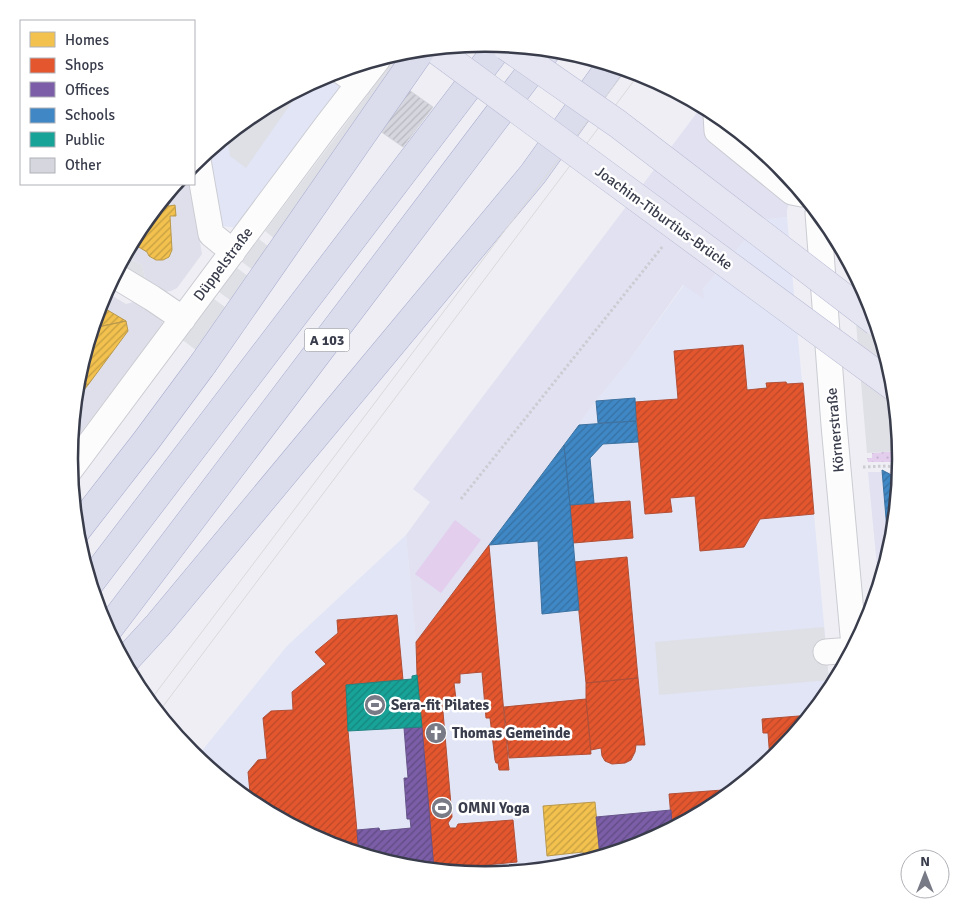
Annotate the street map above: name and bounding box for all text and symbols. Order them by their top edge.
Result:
legend [20,20,195,185]
text: Homes [65,31,109,49]
text: Shops [65,56,104,74]
text: Offices [65,81,110,99]
text: Schools [65,106,116,124]
text: Public [65,131,105,149]
text: Other [65,156,102,174]
street label: Joachim-Tiburtius-Brücke [592,162,736,274]
street label: Düppelstraße [189,224,257,304]
road number: A 103 [304,328,350,352]
street label: Körnerstraße [822,387,848,473]
sports icon: Sera-fit Pilates [363,693,387,717]
place label: Sera-fit Pilates [391,696,489,714]
church icon: Thomas Gemeinde [424,721,448,745]
place label: Thomas Gemeinde [452,724,570,742]
sports icon: OMNI Yoga [430,796,454,820]
place label: OMNI Yoga [458,799,530,817]
north arrow [900,849,950,899]
text: N [920,853,930,870]

